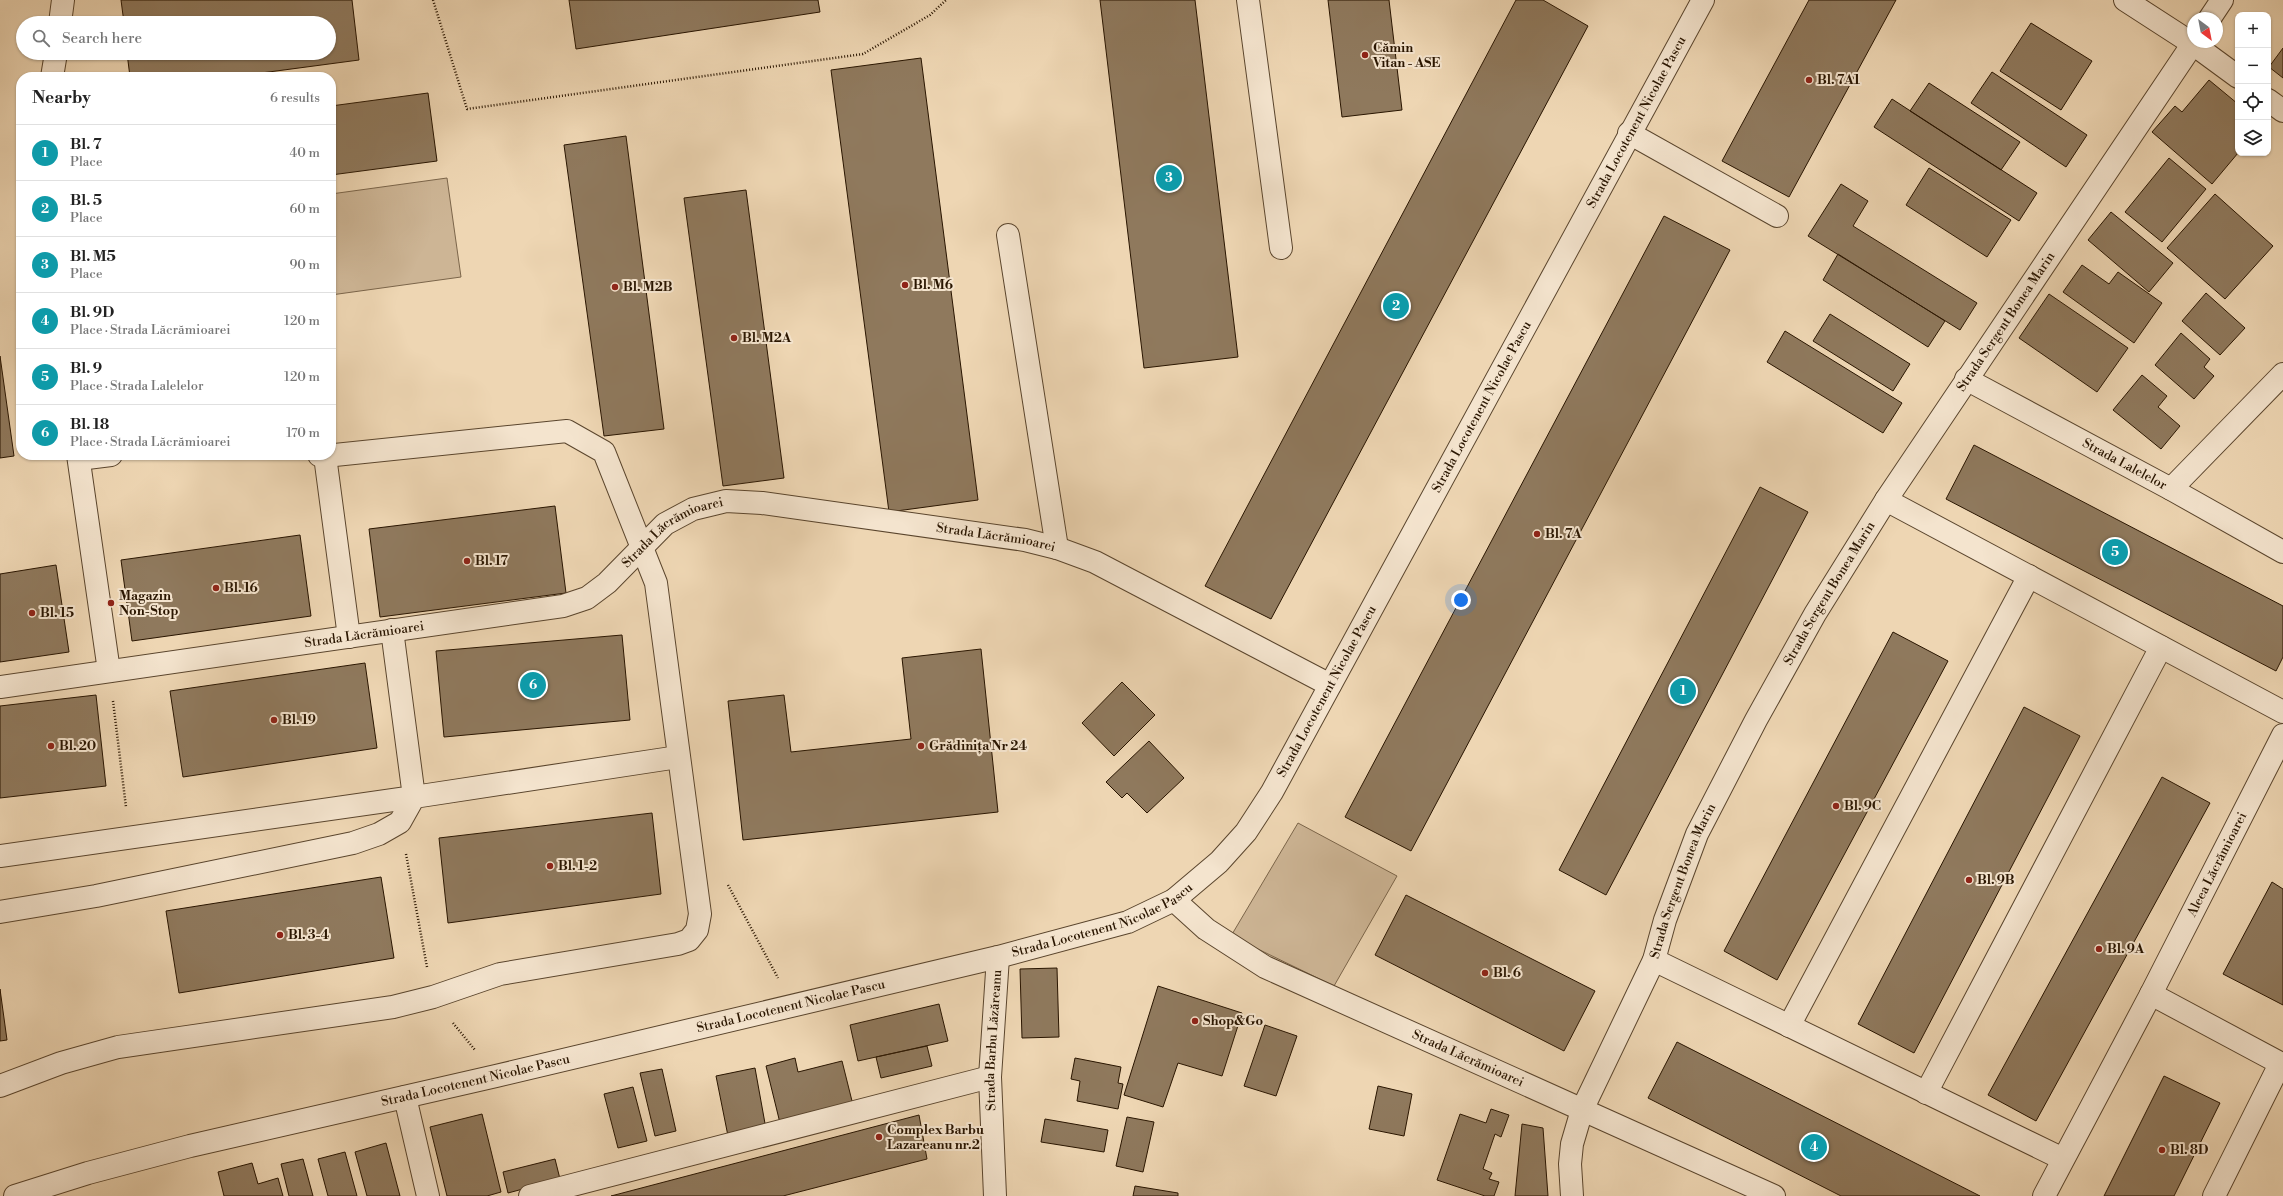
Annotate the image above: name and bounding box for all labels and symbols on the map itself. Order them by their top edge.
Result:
north arrow [2187,12,2223,48]
street label: Strada Locotenent Nicolae Pascu [1583,33,1690,211]
place label: Cămin Vitan - ASE [1372,40,1440,71]
marker: Cămin Vitan - ASE [1360,50,1370,60]
place label: Bl. 7A1 [1817,72,1861,88]
marker: Bl. 7A1 [1804,75,1814,85]
pin: 3 [1156,163,1182,193]
street label: Strada Sergent Bonea Marin [1953,249,2059,395]
place label: Bl. M6 [913,277,953,293]
place label: Bl. M2B [623,279,673,295]
marker: Bl. M6 [900,280,910,290]
marker: Bl. M2B [610,282,620,292]
pin: 2 [1383,291,1409,321]
street label: Strada Locotenent Nicolae Pascu [1428,318,1535,495]
place label: Bl. M2A [742,330,792,346]
marker: Bl. M2A [729,333,739,343]
street label: Strada Lalelelor [2080,435,2170,493]
street label: Strada Lăcrămioarei [618,494,725,571]
street label: Strada Sergent Bonea Marin [1780,518,1879,668]
street label: Strada Lăcrămioarei [935,520,1057,555]
place label: Bl. 7A [1545,526,1582,542]
marker: Bl. 7A [1532,529,1542,539]
pin: 5 [2102,537,2128,567]
place label: Bl. 17 [475,553,508,569]
marker: Bl. 17 [462,556,472,566]
place label: Bl. 16 [224,580,258,596]
marker: Bl. 16 [211,583,221,593]
place label: Magazin Non-Stop [119,588,178,619]
your location [1451,590,1471,610]
marker: Magazin Non-Stop [106,598,116,608]
street label: Strada Locotenent Nicolae Pascu [1274,602,1380,780]
place label: Bl. 15 [40,605,74,621]
marker: Bl. 15 [27,608,37,618]
street label: Strada Lăcrămioarei [303,618,425,651]
pin: 6 [520,670,546,700]
pin: 1 [1670,676,1696,706]
place label: Bl. 19 [282,712,316,728]
marker: Bl. 19 [269,715,279,725]
place label: Bl. 20 [59,738,96,754]
place label: Grădinița Nr 24 [929,738,1028,755]
marker: Bl. 20 [46,741,56,751]
marker: Grădinița Nr 24 [916,741,926,751]
place label: Bl. 9C [1844,798,1881,814]
street label: Strada Sergent Bonea Marin [1647,801,1719,961]
marker: Bl. 9C [1831,801,1841,811]
street label: Aleea Lăcrămioarei [2183,810,2250,920]
place label: Bl. 1-2 [558,858,597,874]
marker: Bl. 1-2 [545,861,555,871]
place label: Bl. 9B [1977,872,2015,888]
marker: Bl. 9B [1964,875,1974,885]
street label: Strada Locotenent Nicolae Pascu [1010,879,1196,961]
place label: Bl. 3-4 [288,927,330,943]
marker: Bl. 3-4 [275,930,285,940]
place label: Bl. 9A [2107,941,2145,957]
marker: Bl. 9A [2094,944,2104,954]
place label: Bl. 6 [1493,965,1521,981]
street label: Strada Barbu Lăzăreanu [982,968,1005,1111]
marker: Bl. 6 [1480,968,1490,978]
street label: Strada Locotenent Nicolae Pascu [695,976,887,1036]
place label: Shop&Go [1203,1013,1263,1029]
marker: Shop&Go [1190,1016,1200,1026]
street label: Strada Lăcrămioarei [1410,1026,1526,1090]
street label: Strada Locotenent Nicolae Pascu [380,1051,572,1110]
place label: Complex Barbu Lazareanu nr.2 [887,1122,984,1153]
marker: Complex Barbu Lazareanu nr.2 [874,1132,884,1142]
pin: 4 [1801,1132,1827,1162]
place label: Bl. 8D [2170,1142,2208,1158]
marker: Bl. 8D [2157,1145,2167,1155]

